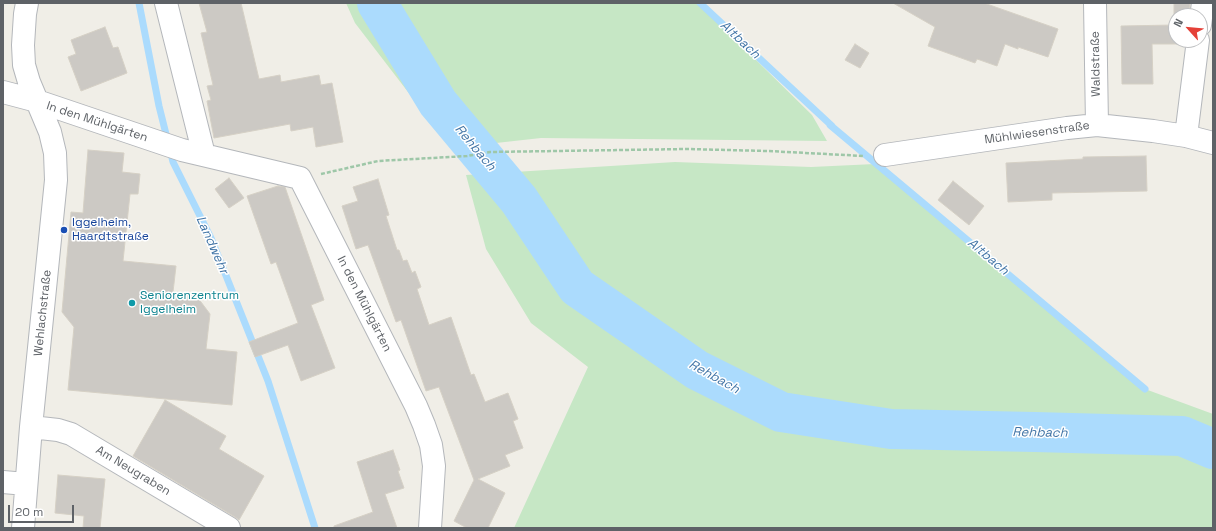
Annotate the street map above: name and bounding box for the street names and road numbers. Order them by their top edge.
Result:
street label: Waldstraße [1088,31,1104,97]
street label: In den Mühlgärten [45,99,149,145]
street label: Mühlwiesenstraße [984,118,1090,148]
street label: In den Mühlgärten [334,254,394,354]
street label: Wehlachstraße [31,269,55,357]
street label: Am Neugraben [93,443,173,499]

